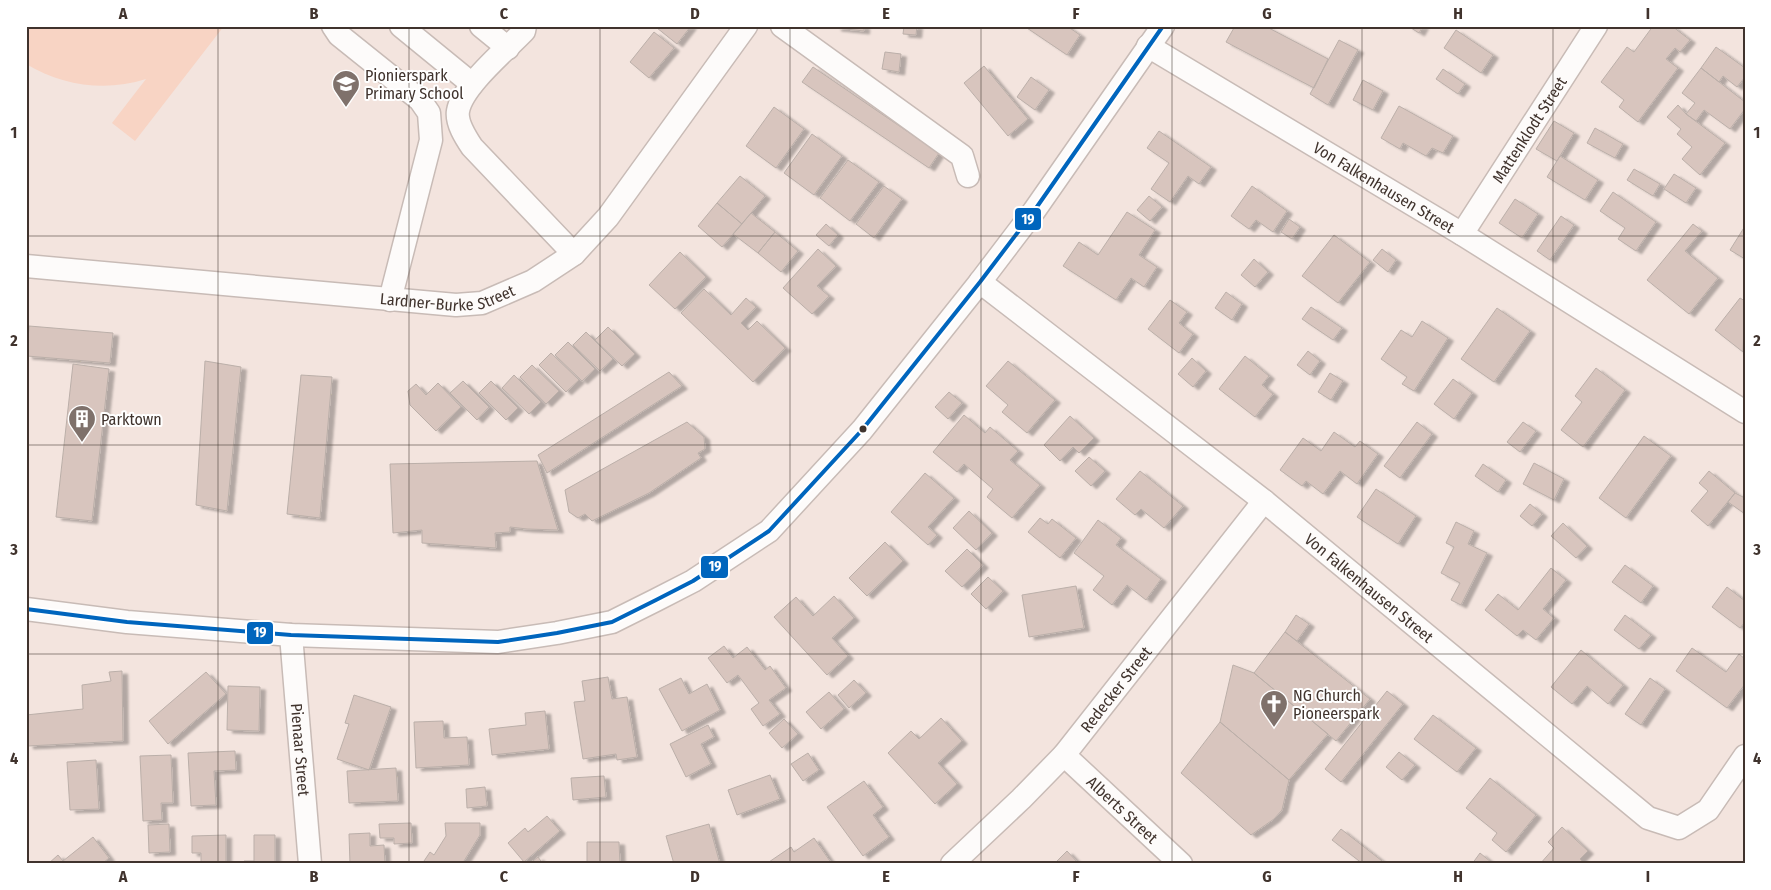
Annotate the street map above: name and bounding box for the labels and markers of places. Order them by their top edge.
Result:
place label: Pionierspark Primary School [365,66,464,103]
school or university icon: Pionierspark Primary School [331,69,361,108]
building icon: Parktown [67,404,97,443]
place label: Parktown [101,410,162,429]
unlabelled marker [858,424,868,434]
place label: NG Church Pioneerspark [1293,686,1380,723]
church icon: NG Church Pioneerspark [1259,689,1289,728]

